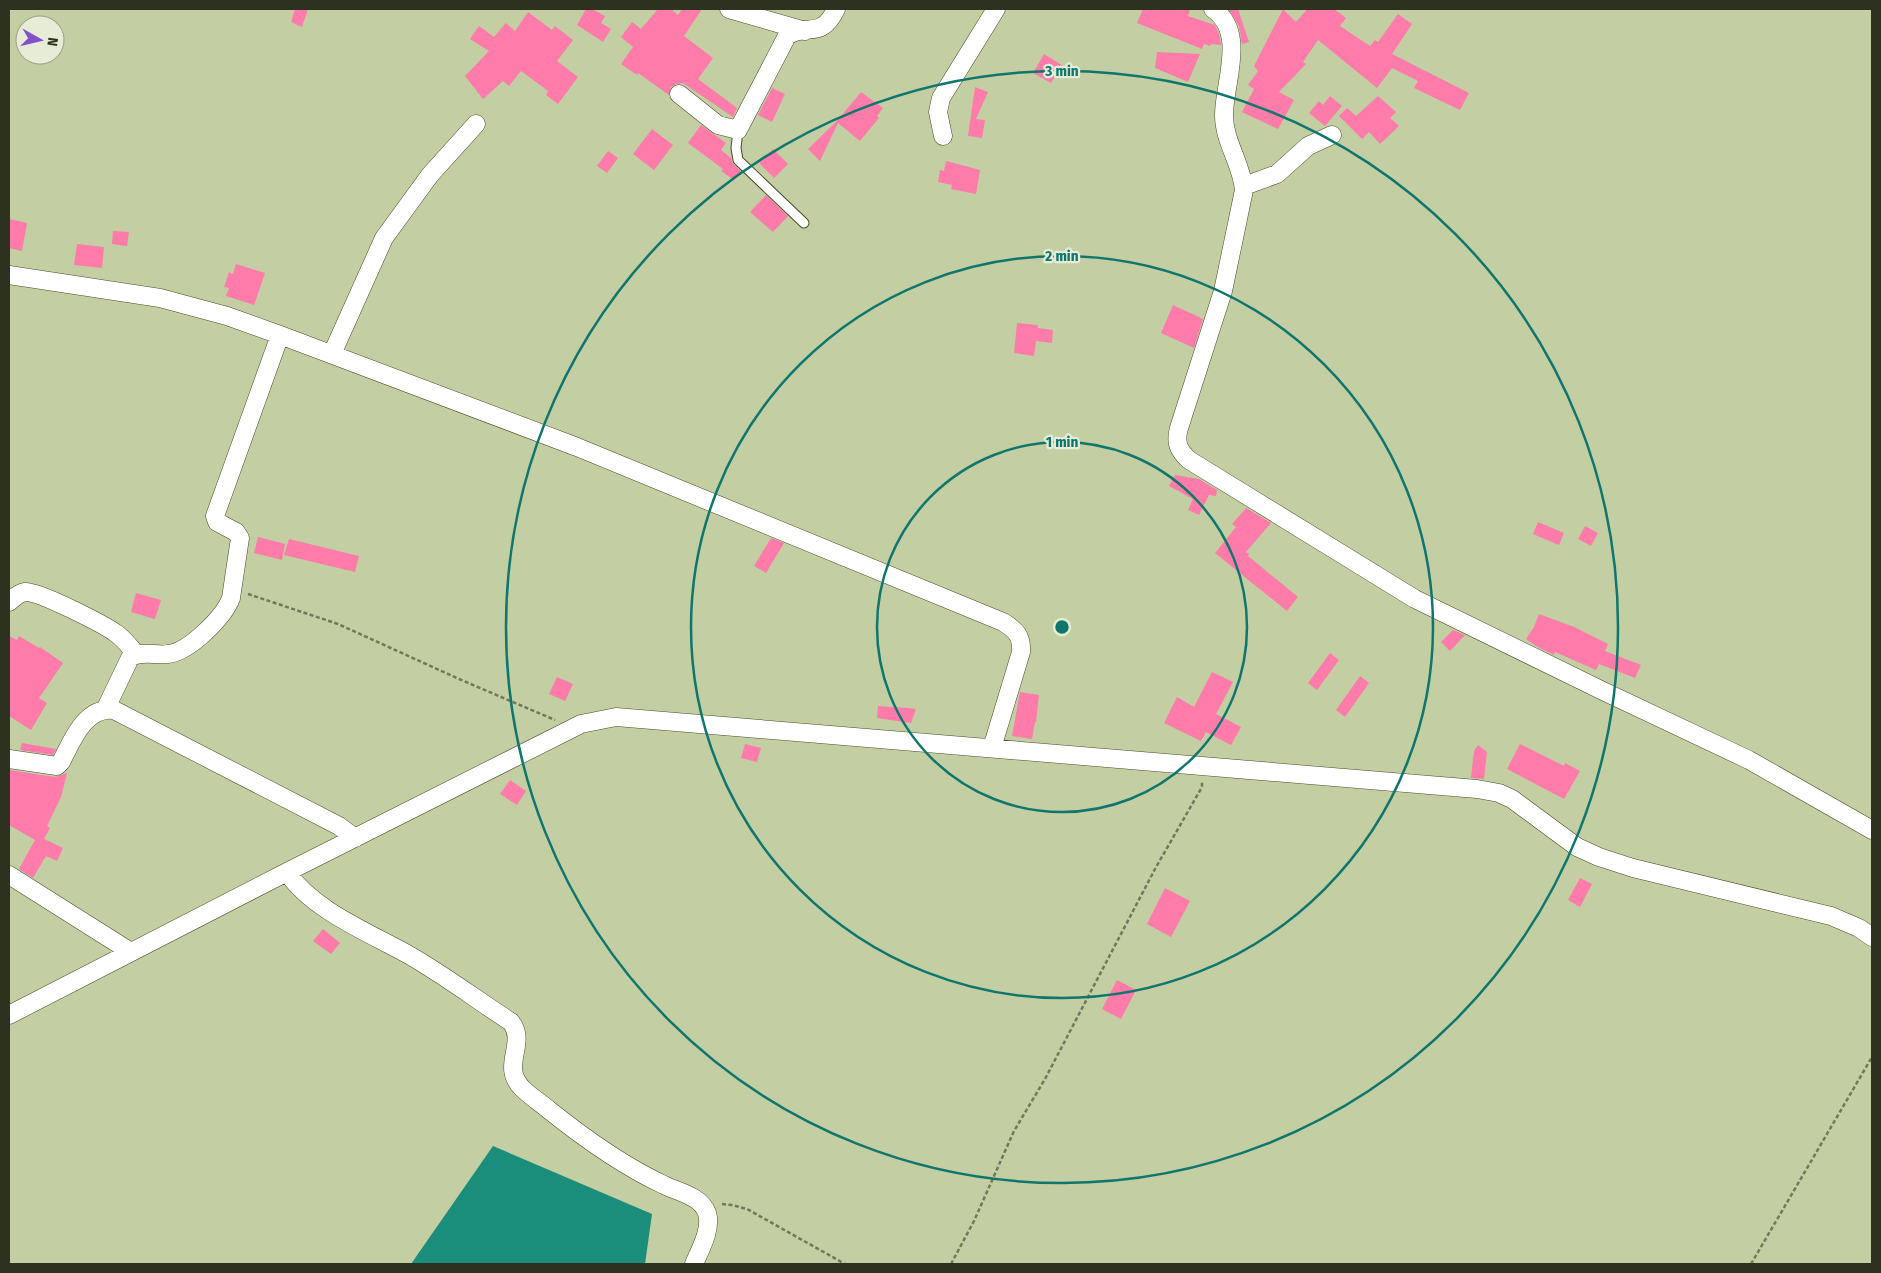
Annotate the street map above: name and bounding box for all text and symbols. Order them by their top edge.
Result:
north arrow [15,15,65,65]
text: N [43,36,61,47]
text: 3 min [1044,62,1079,80]
text: 2 min [1044,247,1079,265]
text: 1 min [1046,433,1078,451]
centre of rings [1053,618,1071,636]

